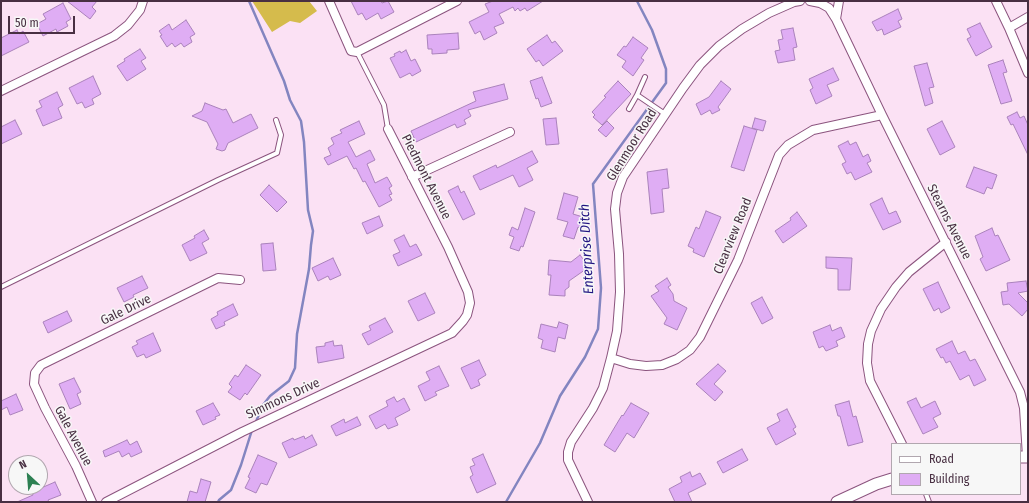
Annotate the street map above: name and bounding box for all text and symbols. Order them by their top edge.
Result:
scale bar [10,8,77,34]
text: 50 m [15,16,39,30]
street label: Glenmoor Road [604,106,660,184]
street label: Piedmont Avenue [398,132,454,222]
street label: Stearns Avenue [923,182,975,262]
street label: Clearview Road [711,196,755,276]
water label: Enterprise Ditch [576,203,598,295]
street label: Gale Drive [98,291,154,329]
street label: Simmons Drive [244,375,322,423]
street label: Gale Avenue [51,403,95,469]
legend [891,443,1021,495]
text: Road [929,452,954,466]
north arrow [8,455,48,495]
text: N [17,457,29,472]
text: Building [929,472,969,486]

